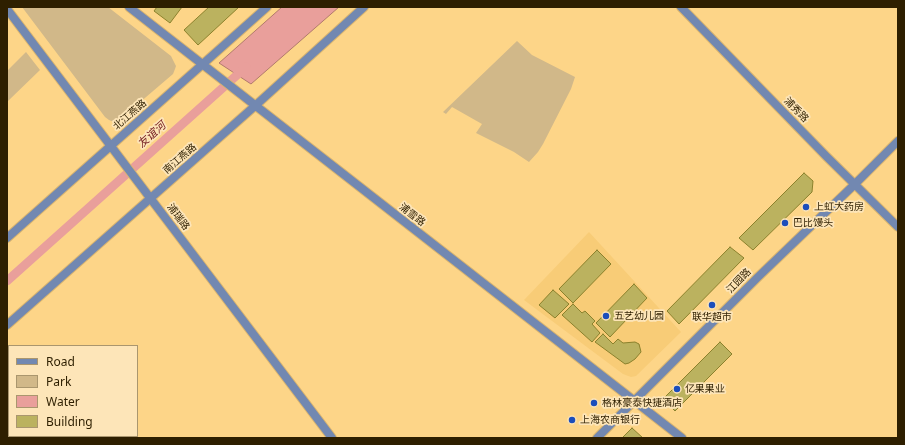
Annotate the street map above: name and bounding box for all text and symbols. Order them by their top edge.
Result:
street label: 浦秀路 [781,95,811,125]
street label: 北江燕路 [111,97,149,133]
water label: 友谊河 [135,119,169,151]
street label: 南江燕路 [161,141,199,177]
street label: 浦瑞路 [164,201,192,233]
street label: 浦雪路 [396,201,428,229]
place label: 上虹大药房 [814,201,864,213]
marker: 上虹大药房 [801,202,811,212]
place label: 巴比馒头 [793,217,833,229]
marker: 巴比馒头 [780,218,790,228]
street label: 江园路 [724,266,754,296]
marker: 联华超市 [707,300,717,310]
place label: 五艺幼儿园 [614,310,664,322]
marker: 五艺幼儿园 [601,311,611,321]
place label: 联华超市 [692,311,732,323]
legend [8,345,138,437]
text: Road [46,353,75,370]
text: Park [46,373,71,390]
place label: 亿果果业 [685,383,725,395]
marker: 亿果果业 [672,384,682,394]
text: Water [46,393,80,410]
place label: 格林豪泰快捷酒店 [602,397,682,409]
marker: 格林豪泰快捷酒店 [589,398,599,408]
text: Building [46,413,93,430]
place label: 上海农商银行 [580,414,640,426]
marker: 上海农商银行 [567,415,577,425]

